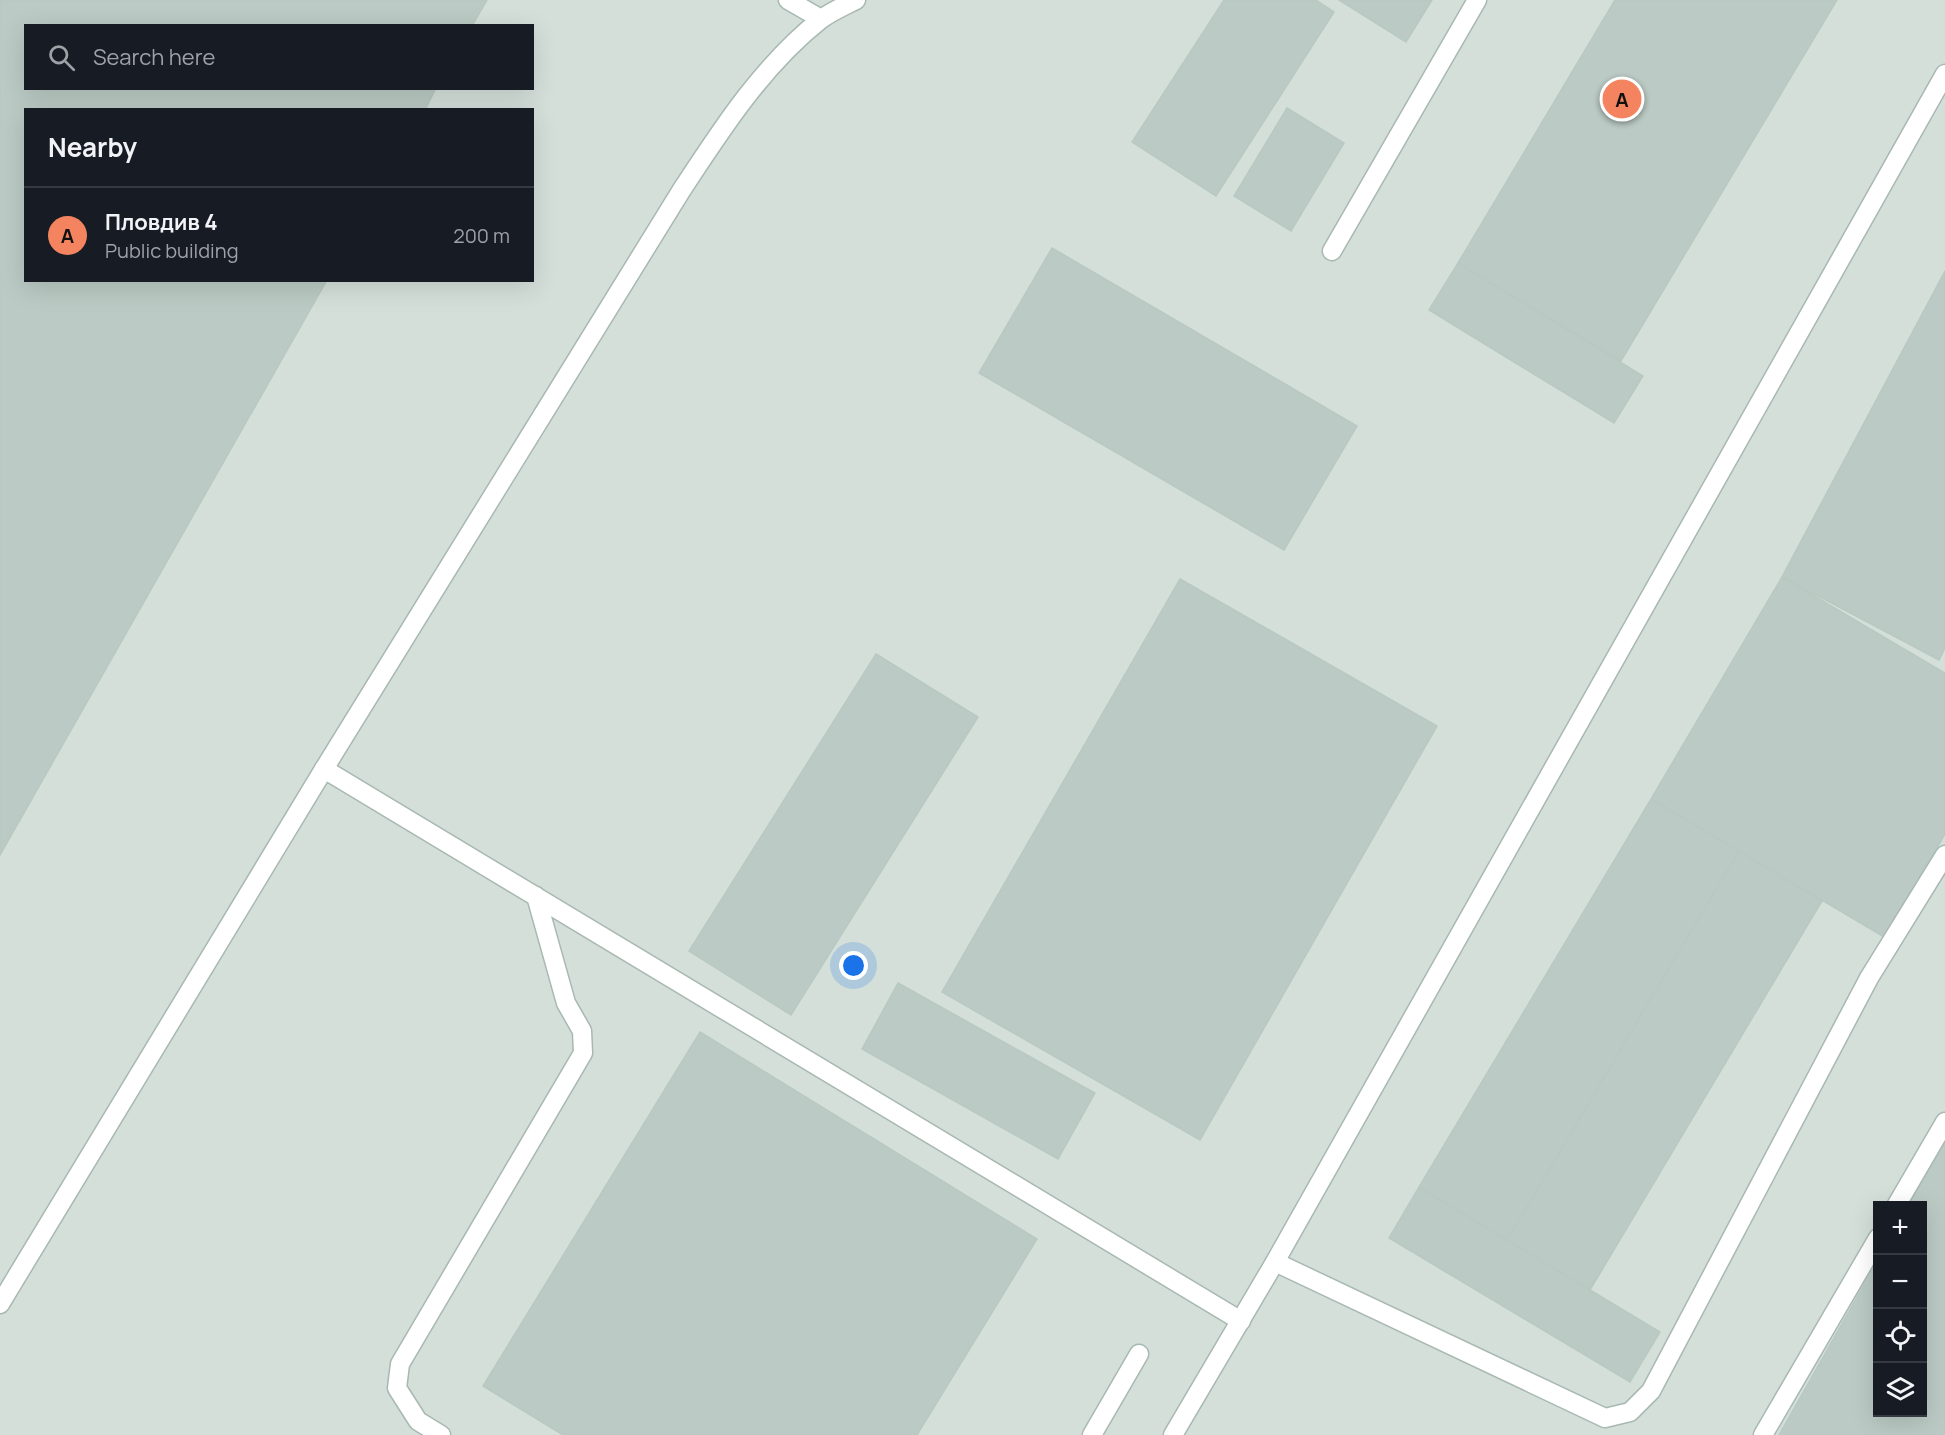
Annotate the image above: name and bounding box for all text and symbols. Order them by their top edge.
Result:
search box [24,24,534,90]
icon: search [45,41,78,74]
text: Search here [93,42,215,72]
pin: A [1602,76,1642,122]
text: Nearby [48,129,137,165]
text: Пловдив 4 [105,207,218,237]
text: A [61,222,74,249]
text: 200 m [453,222,510,249]
text: Public building [105,237,239,264]
your location [839,951,868,980]
map controls [1873,1201,1927,1417]
button: + [1873,1201,1927,1255]
button: − [1873,1255,1927,1309]
button: locate [1873,1309,1927,1363]
button: layers [1873,1363,1927,1417]

